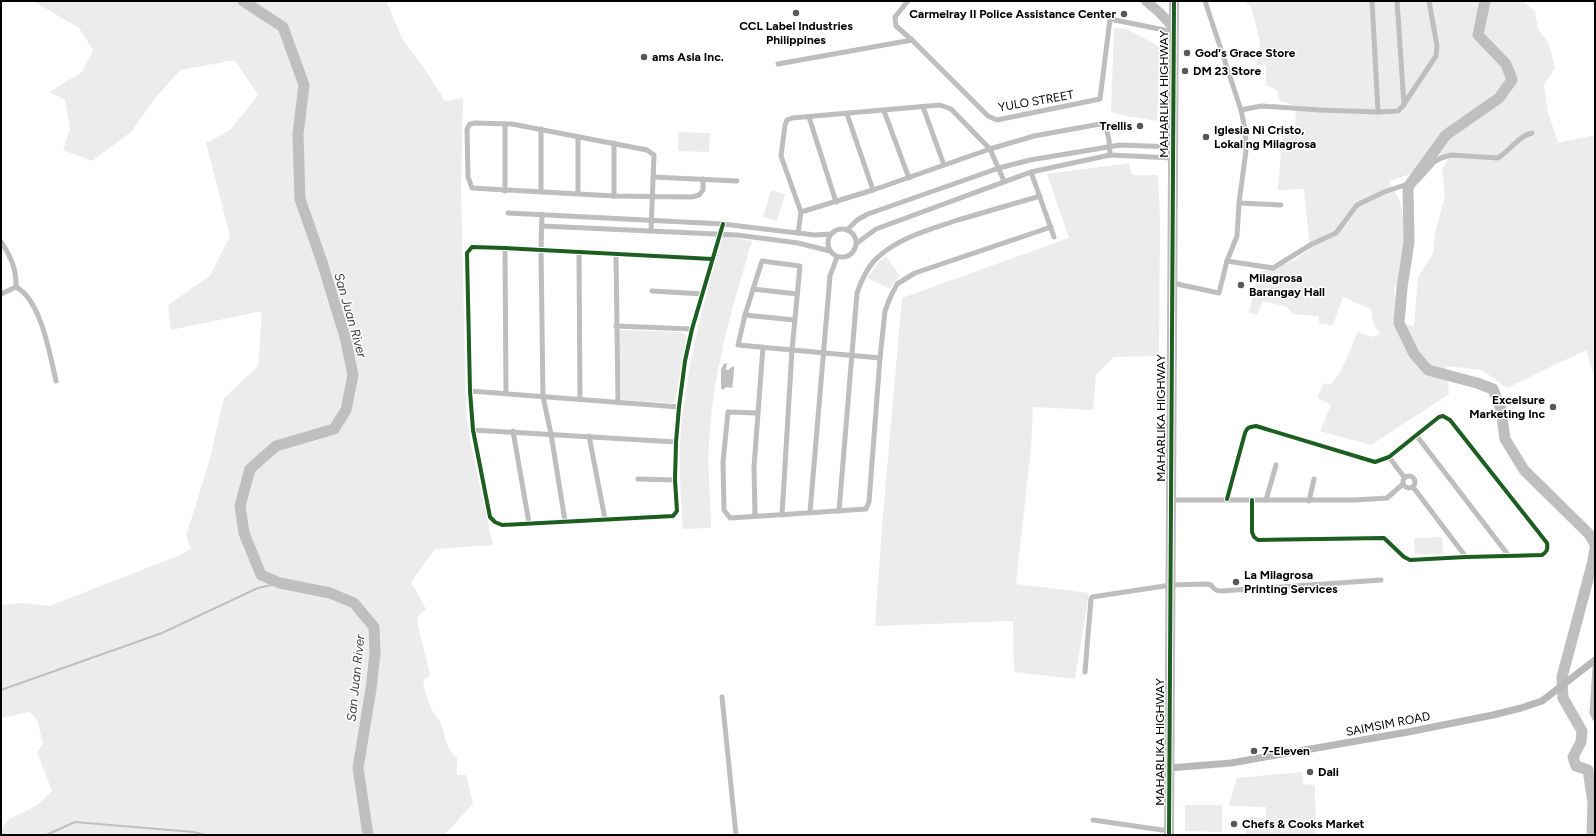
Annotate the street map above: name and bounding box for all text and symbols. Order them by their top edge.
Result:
place label: Carmelray II Police Assistance Center [909,7,1116,21]
marker: CCL Label Industries Philippines [791,8,801,18]
marker: Carmelray II Police Assistance Center [1119,9,1129,19]
place label: CCL Label Industries Philippines [739,19,853,47]
street label: MAHARLIKA HIGHWAY [1157,29,1171,158]
place label: God's Grace Store [1195,46,1296,60]
marker: God's Grace Store [1182,48,1192,58]
place label: ams Asia Inc. [652,50,724,64]
marker: ams Asia Inc. [639,52,649,62]
place label: DM 23 Store [1193,64,1262,78]
marker: DM 23 Store [1180,66,1190,76]
street label: YULO STREET [997,87,1075,115]
place label: Trellis [1100,119,1132,133]
marker: Trellis [1135,121,1145,131]
place label: Iglesia Ni Cristo, Lokal ng Milagrosa [1214,123,1316,151]
marker: Iglesia Ni Cristo, Lokal ng Milagrosa [1201,132,1211,142]
water label: San Juan River [331,271,370,360]
place label: Milagrosa Barangay Hall [1249,271,1325,299]
marker: Milagrosa Barangay Hall [1236,280,1246,290]
street label: MAHARLIKA HIGHWAY [1154,353,1168,482]
place label: Excelsure Marketing Inc [1469,393,1545,421]
marker: Excelsure Marketing Inc [1548,402,1558,412]
place label: La Milagrosa Printing Services [1244,568,1338,596]
marker: La Milagrosa Printing Services [1231,577,1241,587]
water label: San Juan River [343,633,368,722]
street label: MAHARLIKA HIGHWAY [1153,677,1167,806]
street label: SAIMSIM ROAD [1345,709,1431,739]
place label: 7-Eleven [1262,744,1310,758]
marker: 7-Eleven [1249,746,1259,756]
place label: Dali [1318,765,1339,779]
marker: Dali [1305,767,1315,777]
place label: Chefs & Cooks Market [1242,817,1365,831]
marker: Chefs & Cooks Market [1229,819,1239,829]

